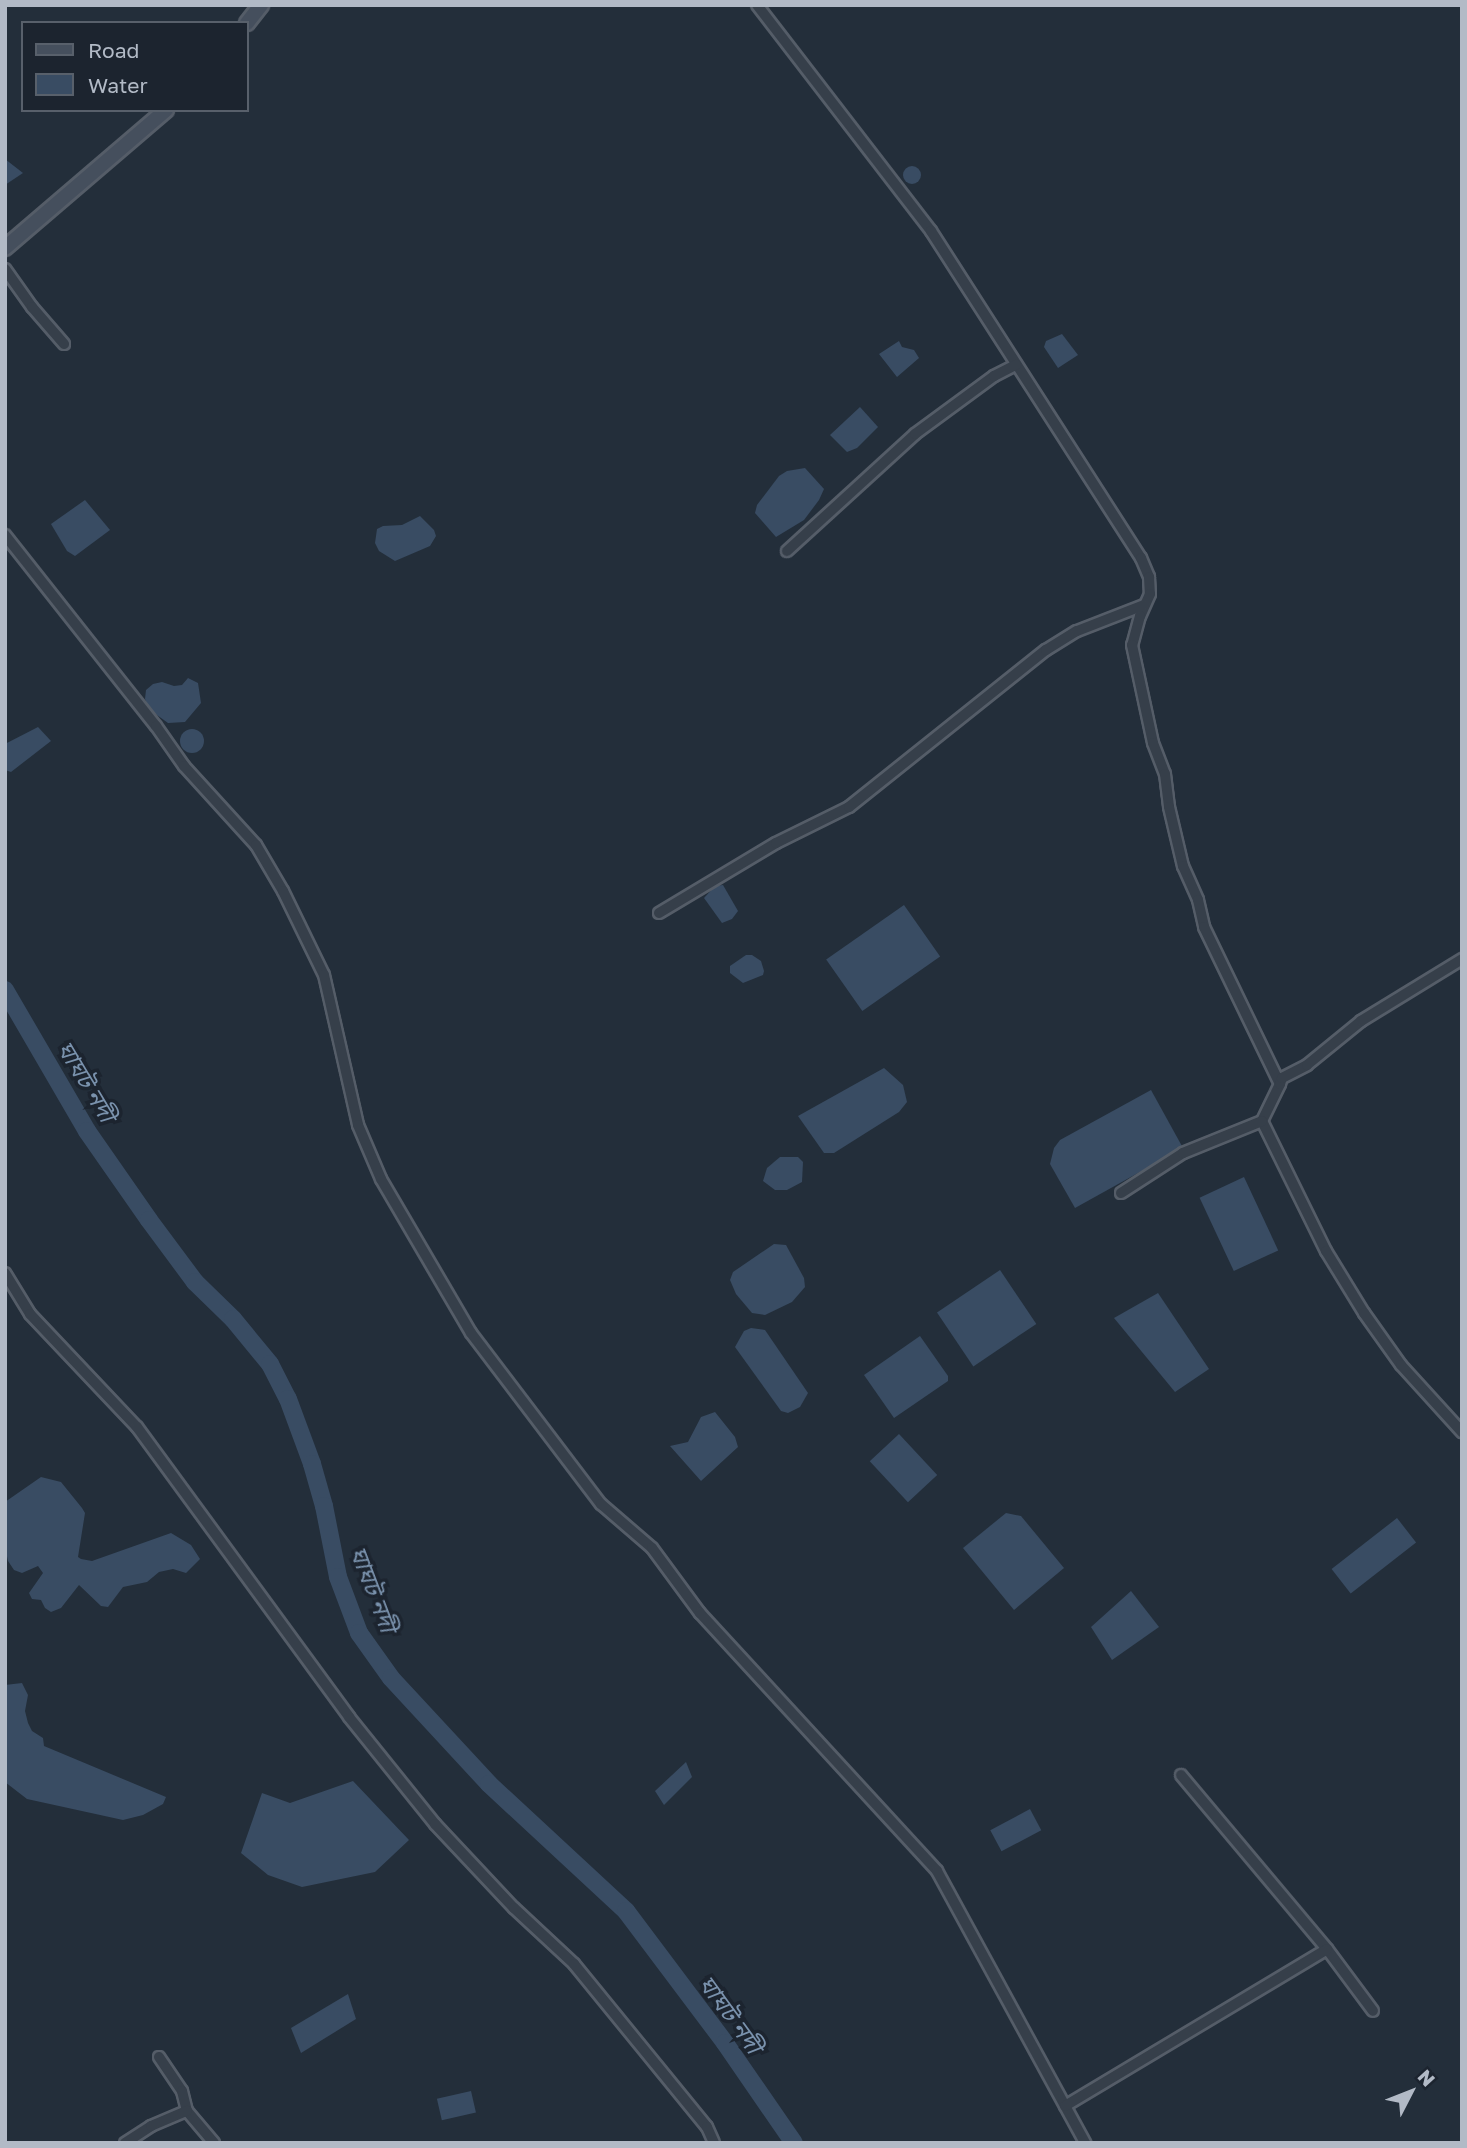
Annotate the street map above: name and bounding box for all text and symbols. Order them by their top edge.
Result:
legend [21,21,248,112]
text: Road [88,37,139,63]
text: Water [88,72,148,98]
water label: ঘাঘট নদী [52,1035,122,1127]
water label: ঘাঘট নদী [345,1542,403,1636]
water label: ঘাঘট নদী [693,1969,769,2059]
north arrow [1376,2057,1446,2127]
text: N [1414,2065,1440,2091]

